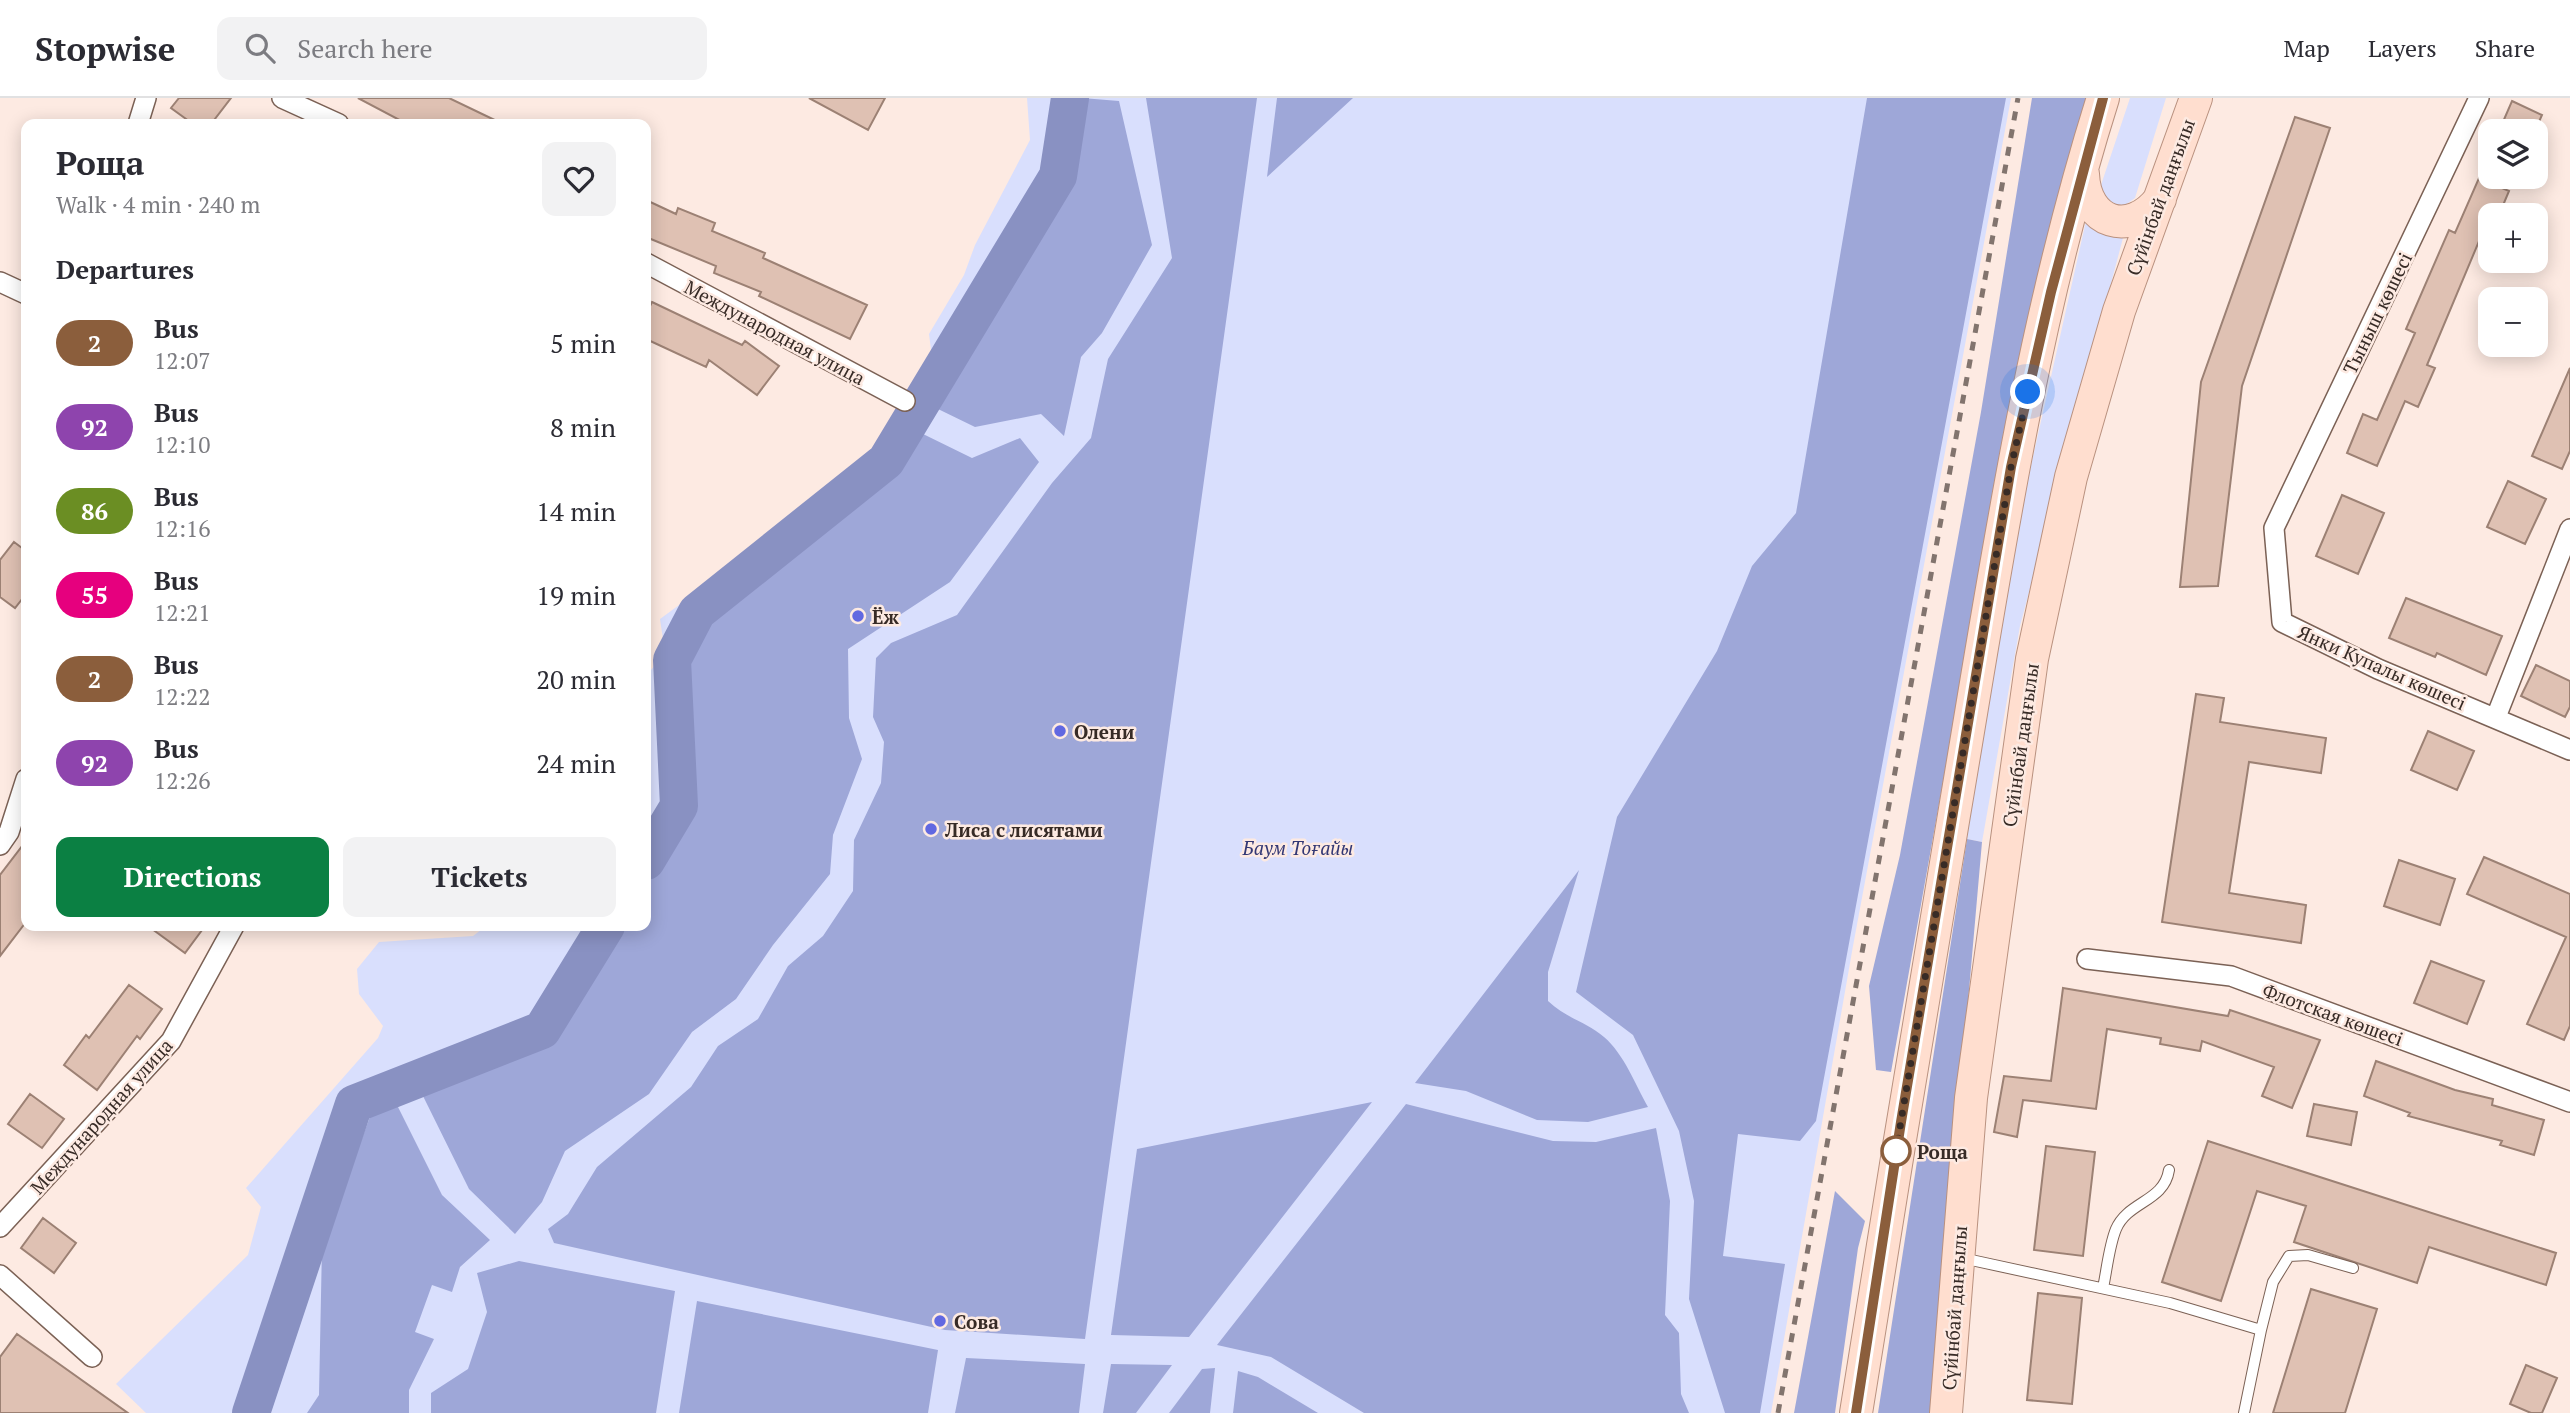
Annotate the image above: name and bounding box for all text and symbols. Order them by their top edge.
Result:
search box [217,17,707,80]
text: Stopwise [35,27,175,70]
icon: search [241,29,279,67]
text: Search here [297,31,433,65]
text: Map [2283,32,2330,64]
text: Layers [2368,32,2437,64]
text: Share [2475,32,2535,64]
street label: Сүйінбай даңғылы [2120,115,2200,279]
map controls [2478,119,2548,357]
button: layers [2478,119,2548,189]
text: Роща [56,141,144,184]
button: heart [542,142,616,216]
text: Walk · 4 min · 240 m [56,189,260,220]
button: + [2478,203,2548,273]
street label: Тыныш көшесі [2337,248,2417,378]
text: Departures [56,252,194,286]
street label: Международная улица [680,274,870,390]
button: − [2478,287,2548,357]
text: Bus [154,311,199,345]
text: 5 min [550,326,616,360]
text: 2 [88,327,101,359]
text: 12:07 [154,345,211,376]
your location [2010,374,2045,409]
text: Bus [154,395,199,429]
text: 8 min [550,410,616,444]
text: 92 [81,411,108,443]
text: 12:10 [154,429,211,460]
text: Bus [154,479,199,513]
text: 14 min [536,494,616,528]
text: 86 [81,495,108,527]
text: 12:16 [154,513,211,544]
text: Bus [154,563,199,597]
text: 19 min [536,578,616,612]
text: 55 [81,579,108,611]
text: 12:21 [154,597,211,628]
place label: Ёж [872,604,899,629]
marker: Ёж [850,608,866,624]
street label: Янки Купалы көшесі [2294,619,2470,715]
text: Bus [154,647,199,681]
text: 20 min [536,662,616,696]
street label: Сүйінбай даңғылы [1996,662,2044,828]
text: 2 [88,663,101,695]
text: 12:22 [154,681,211,712]
place label: Олени [1074,719,1135,744]
marker: Олени [1052,723,1068,739]
text: Bus [154,731,199,765]
text: 24 min [536,746,616,780]
text: 92 [81,747,108,779]
text: 12:26 [154,765,211,796]
place label: Лиса с лисятами [944,817,1103,842]
marker: Лиса с лисятами [923,821,939,837]
park label: Баум Тоғайы [1242,835,1353,860]
button: Directions [56,837,329,917]
button: Tickets [343,837,616,917]
street label: Флотская көшесі [2259,977,2407,1051]
street label: Международная улица [24,1033,178,1199]
marker: Роща [1881,1136,1911,1166]
place label: Роща [1917,1139,1968,1164]
street label: Сүйінбай даңғылы [1936,1225,1972,1391]
place label: Сова [954,1309,999,1334]
marker: Сова [932,1313,948,1329]

